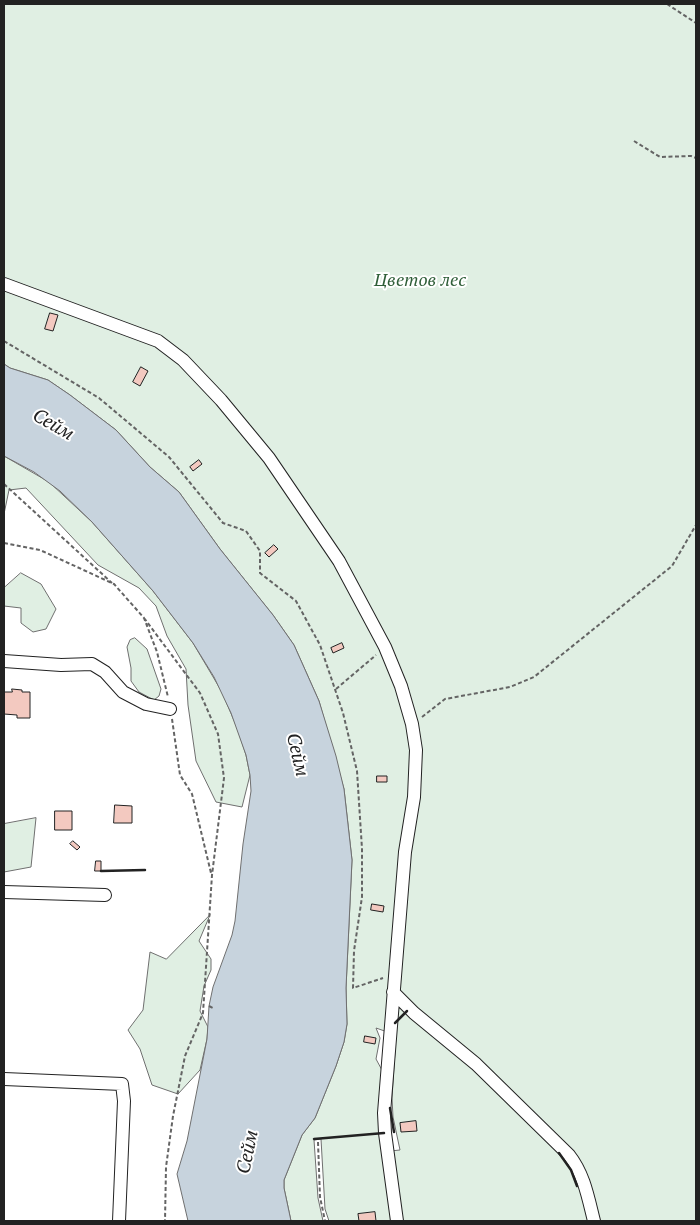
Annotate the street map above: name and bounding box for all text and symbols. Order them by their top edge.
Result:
park label: Цветов лес [374,270,466,292]
water label: Сейм [28,404,78,446]
water label: Сейм [281,731,313,779]
water label: Сейм [232,1128,264,1176]

